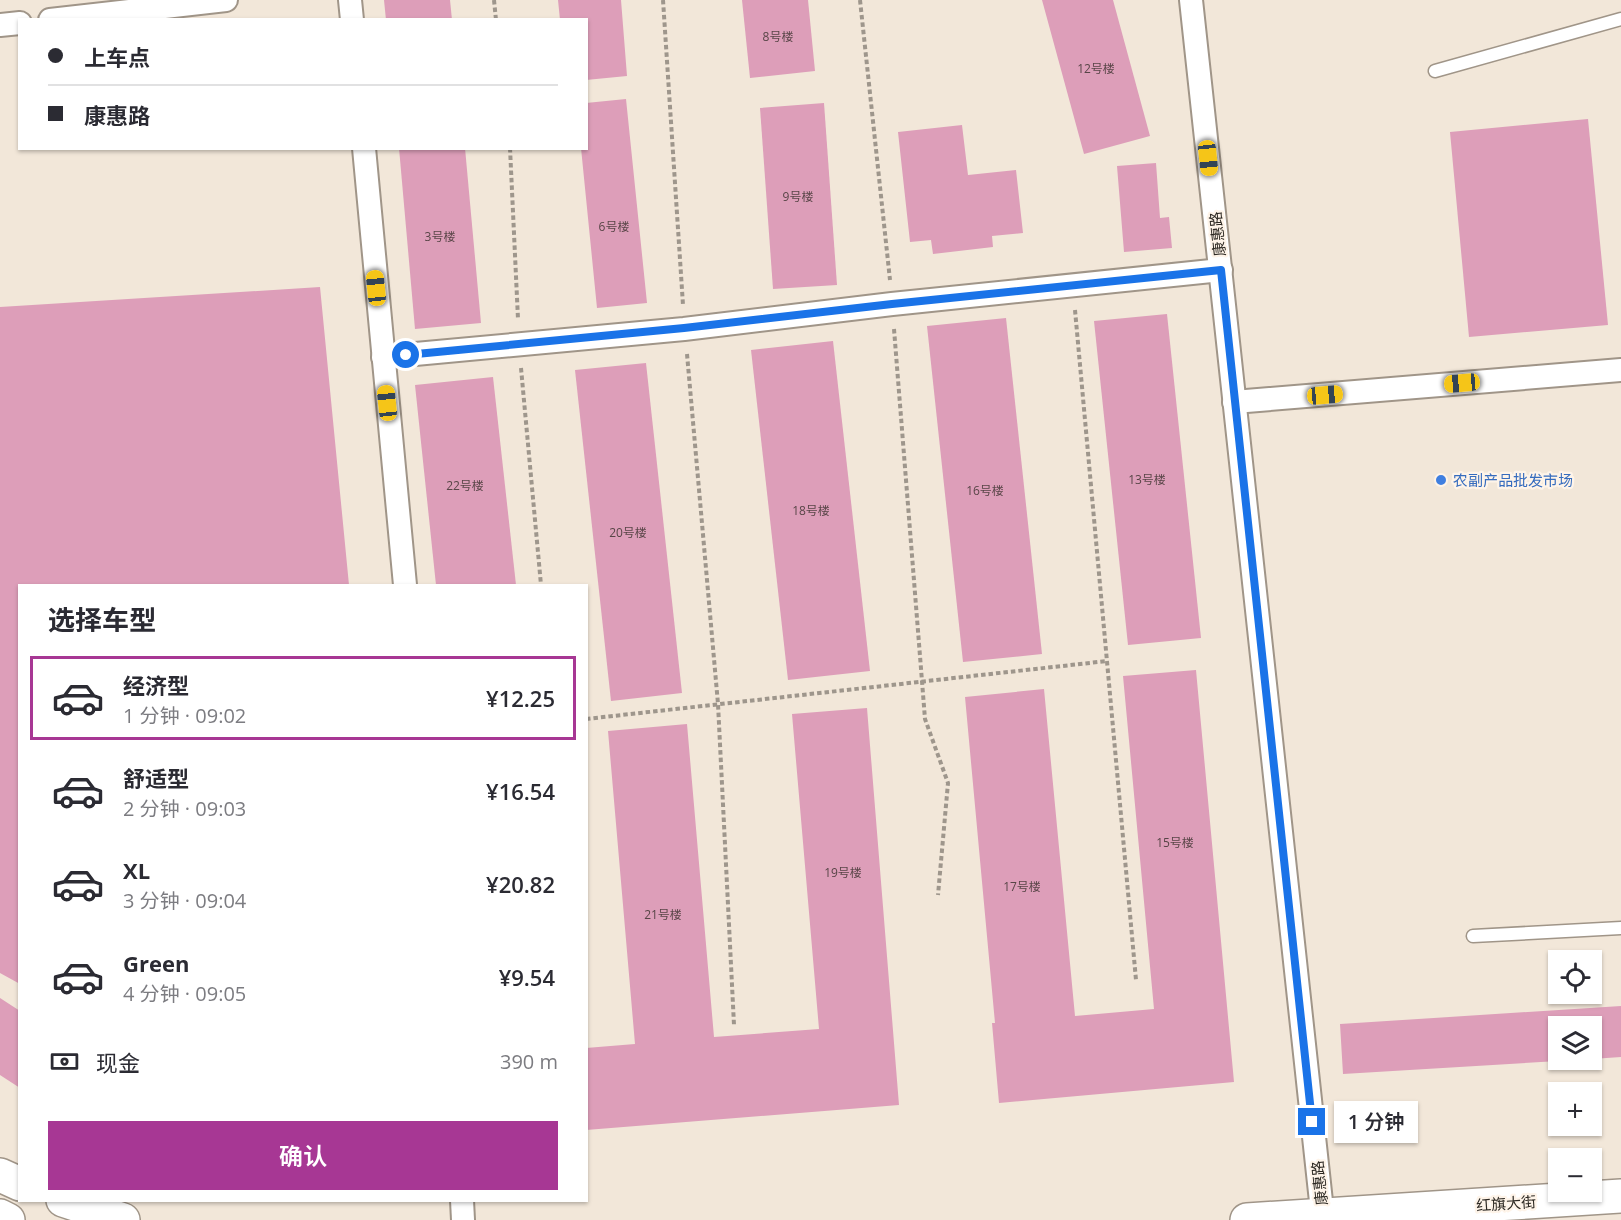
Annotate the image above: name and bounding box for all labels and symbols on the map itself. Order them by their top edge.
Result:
house number: 8号楼 [763,28,793,45]
house number: 12号楼 [1077,60,1115,77]
car [1197,139,1219,177]
house number: 9号楼 [783,188,813,205]
street label: 康惠路 [1205,211,1229,257]
house number: 6号楼 [599,218,629,235]
house number: 3号楼 [425,228,455,245]
car [365,269,387,307]
route start [392,341,419,368]
car [1443,372,1481,394]
car [376,384,398,422]
car [1306,384,1344,406]
place label: 农副产品批发市场 [1453,470,1573,490]
house number: 13号楼 [1128,471,1166,488]
marker: 农副产品批发市场 [1434,473,1448,487]
house number: 22号楼 [446,477,484,494]
house number: 16号楼 [966,482,1004,499]
house number: 18号楼 [792,502,830,519]
house number: 20号楼 [609,524,647,541]
house number: 15号楼 [1156,834,1194,851]
house number: 19号楼 [824,864,862,881]
house number: 17号楼 [1003,878,1041,895]
house number: 21号楼 [644,906,682,923]
callout: 1 分钟 [1333,1101,1417,1143]
route end [1298,1108,1325,1135]
street label: 康惠路 [1307,1160,1331,1206]
street label: 红旗大街 [1475,1191,1537,1215]

